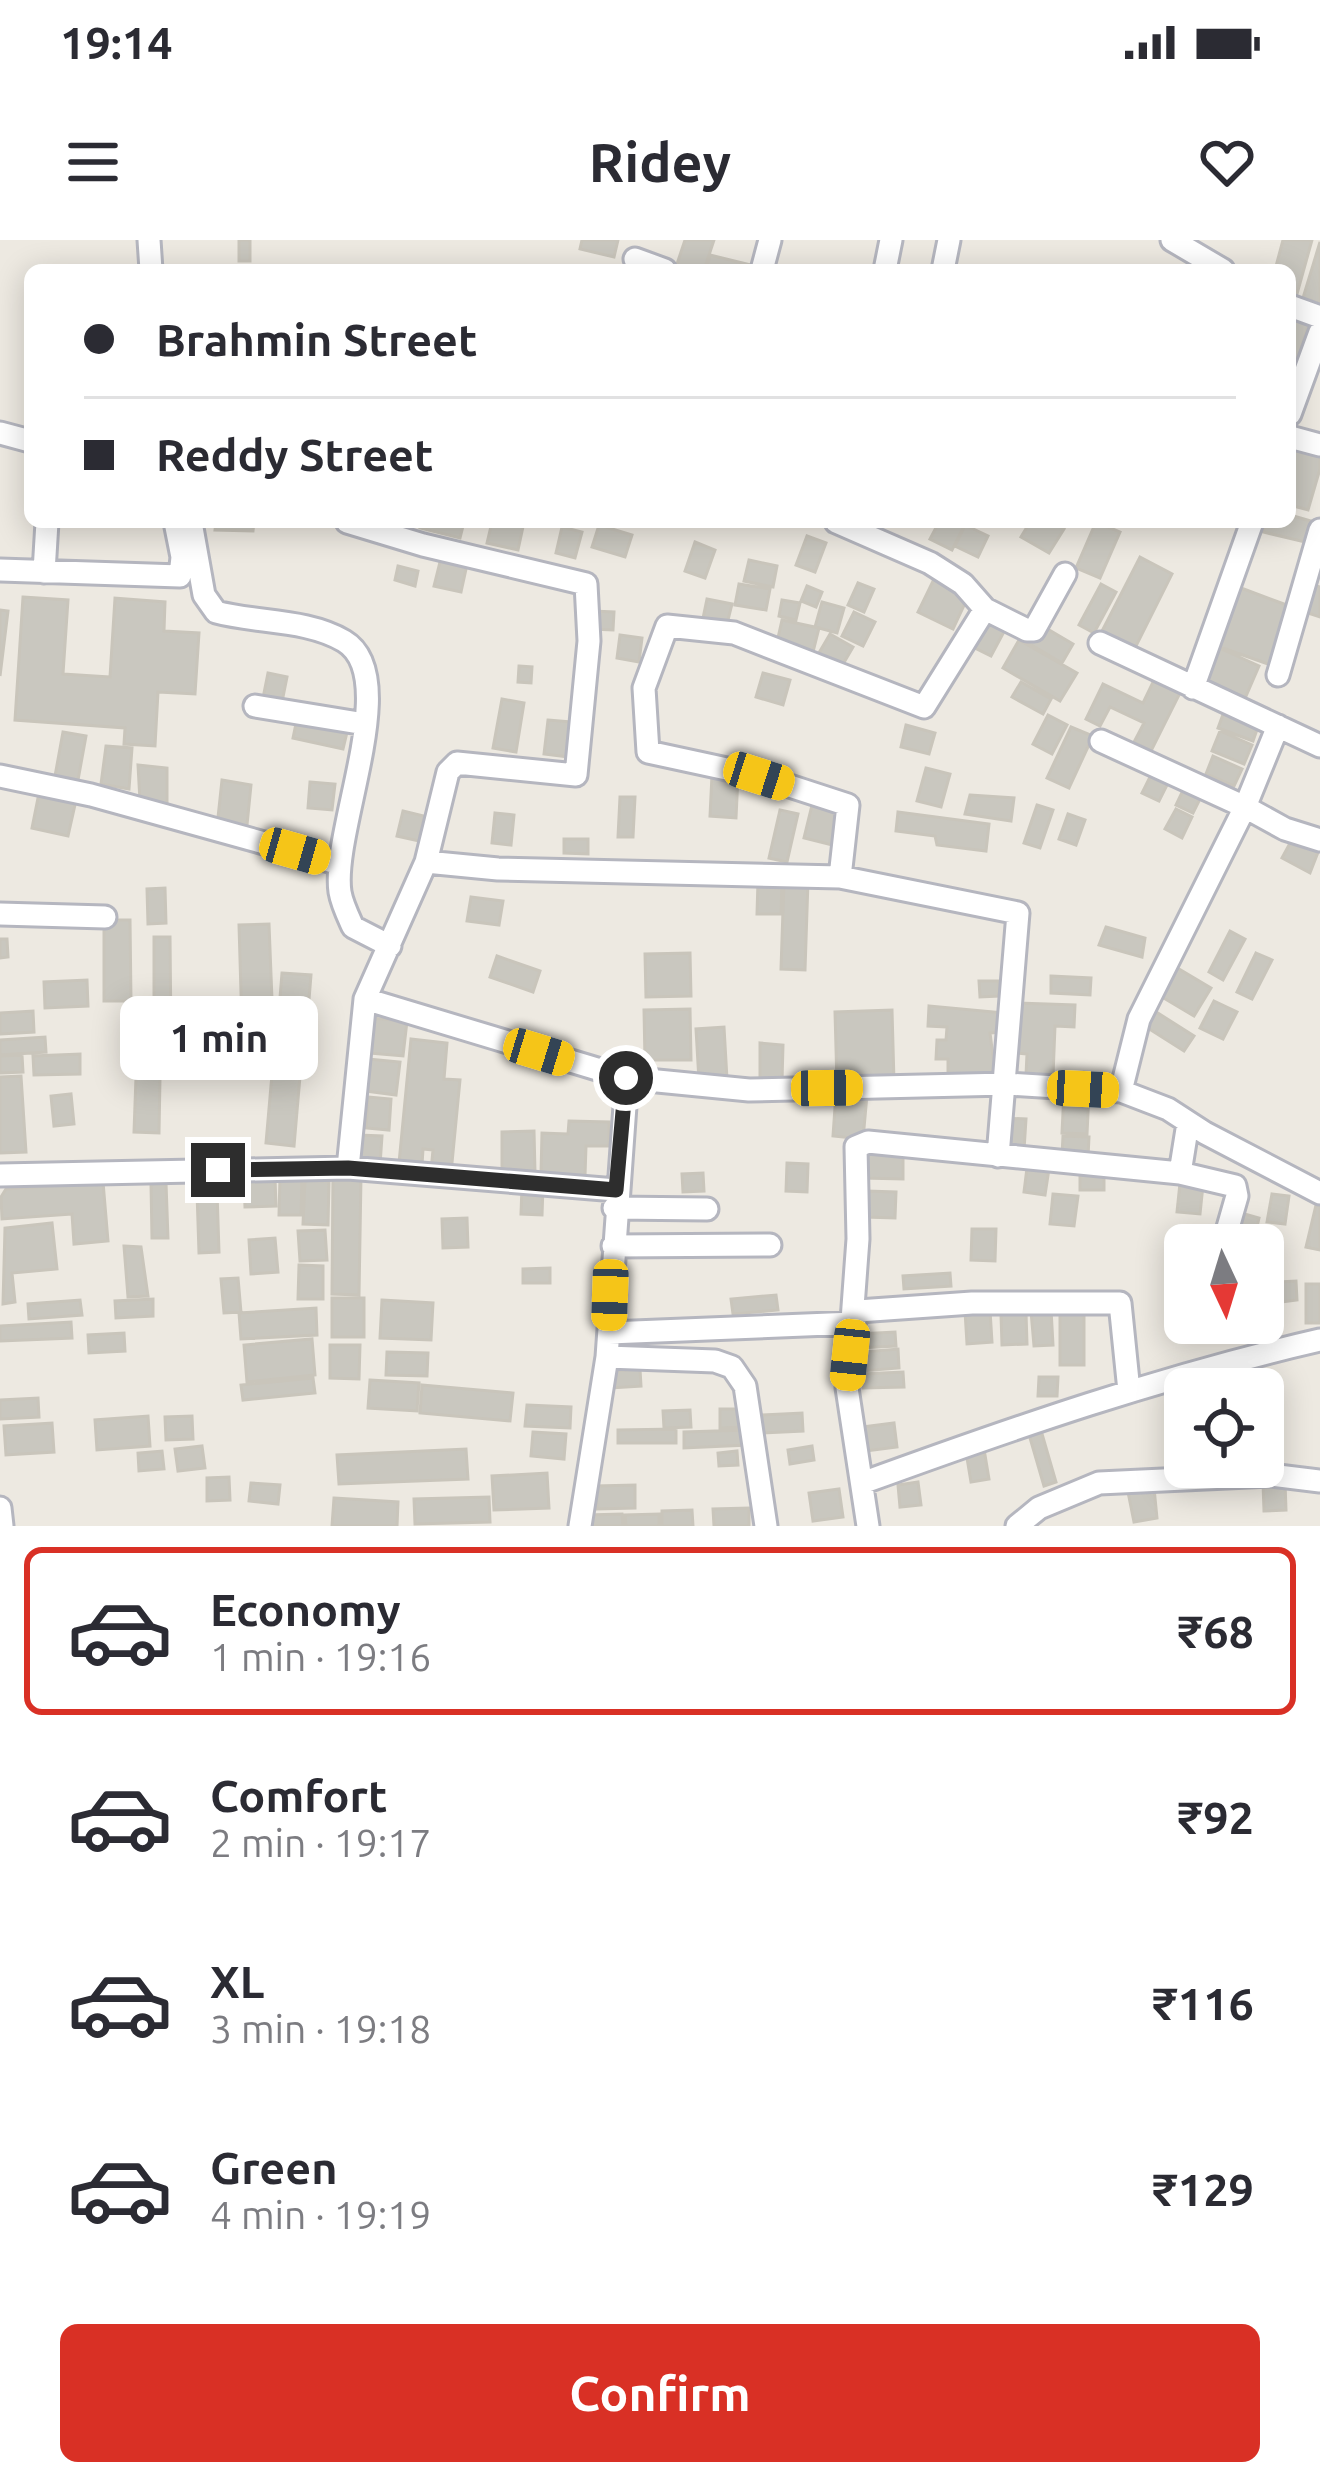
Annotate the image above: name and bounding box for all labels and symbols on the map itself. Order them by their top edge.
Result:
car [719,748,799,804]
car [255,824,335,878]
callout: 1 min [119,996,317,1080]
car [499,1024,579,1080]
route start [599,1051,653,1105]
car [791,1069,863,1107]
car [1046,1069,1120,1109]
route end [191,1143,245,1197]
north arrow [1164,1224,1284,1344]
car [591,1258,629,1332]
car [828,1317,872,1393]

